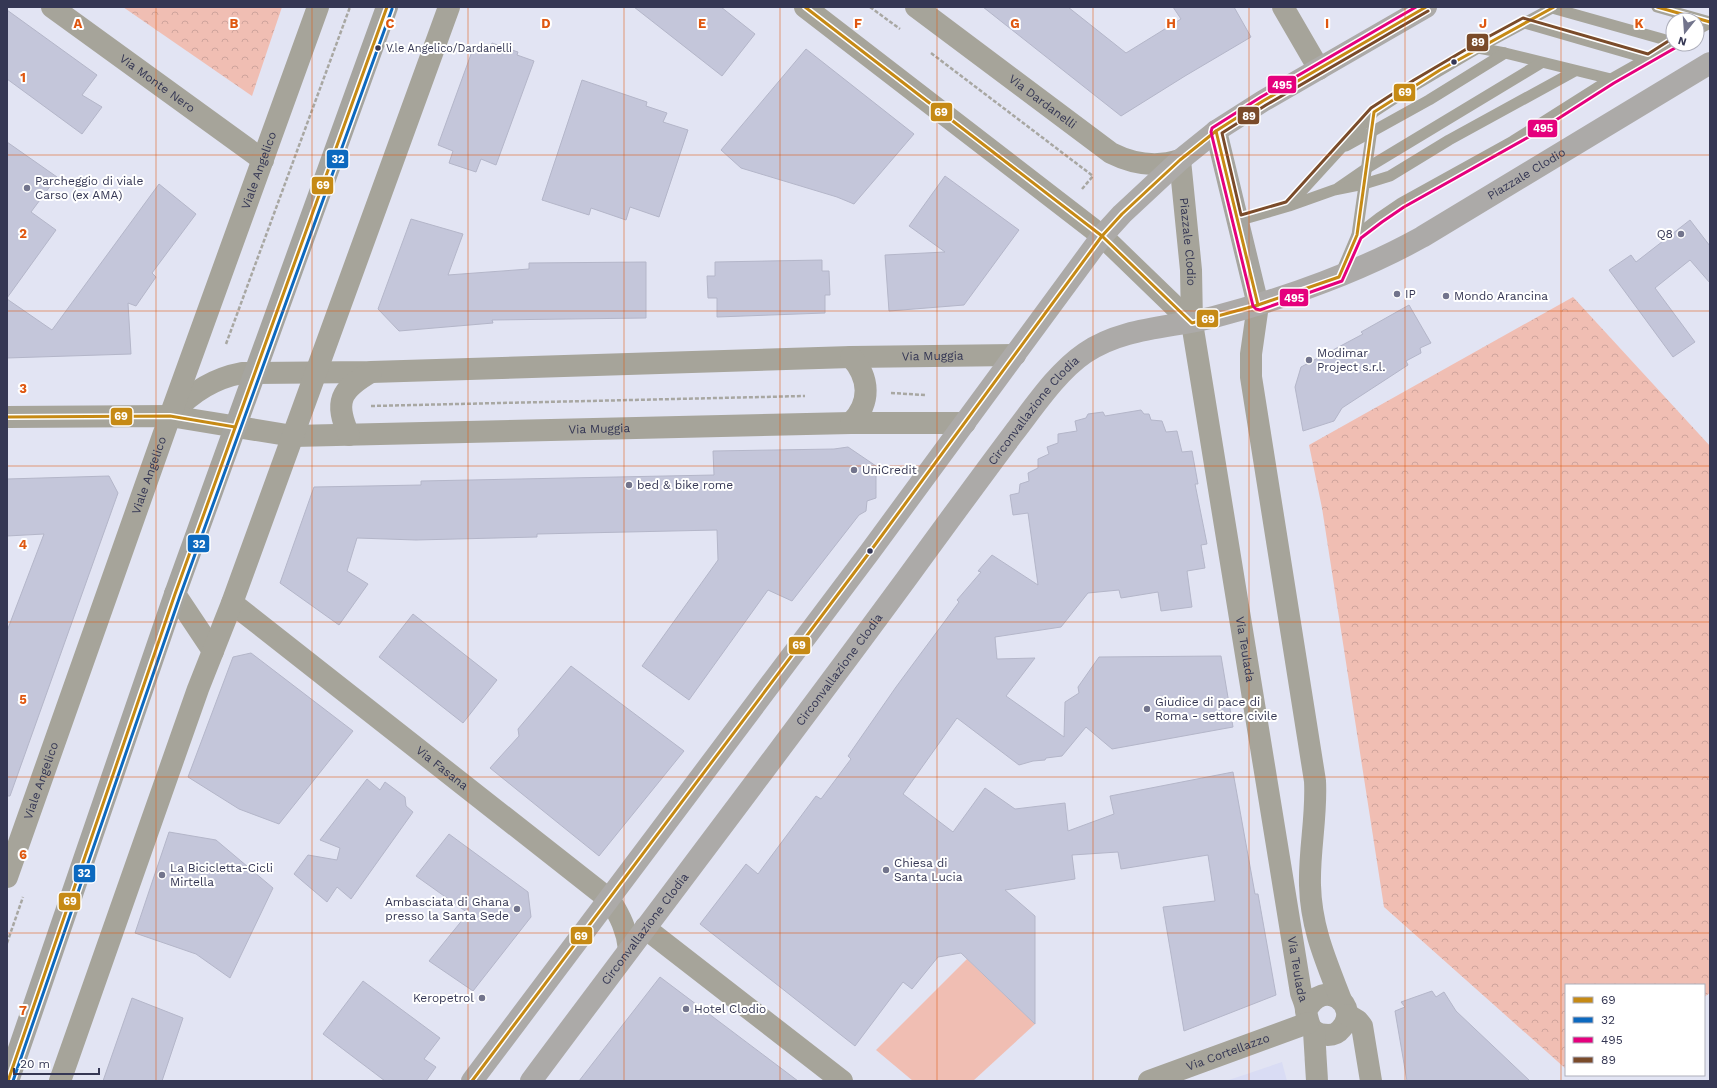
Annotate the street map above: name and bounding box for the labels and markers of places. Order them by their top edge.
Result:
place label: V.le Angelico/Dardanelli [386,42,512,55]
marker: V.le Angelico/Dardanelli [373,43,383,53]
unlabelled marker [1449,57,1459,67]
place label: Parcheggio di viale Carso (ex AMA) [35,174,144,202]
marker: Parcheggio di viale Carso (ex AMA) [22,183,32,193]
place label: Q8 [1657,227,1673,241]
marker: Q8 [1676,229,1686,239]
place label: IP [1405,287,1416,301]
marker: IP [1392,289,1402,299]
place label: Mondo Arancina [1454,289,1548,303]
marker: Mondo Arancina [1441,291,1451,301]
place label: Modimar Project s.r.l. [1317,346,1385,374]
marker: Modimar Project s.r.l. [1304,355,1314,365]
place label: UniCredit [862,463,917,477]
marker: UniCredit [849,465,859,475]
place label: bed & bike rome [637,478,733,492]
marker: bed & bike rome [624,480,634,490]
unlabelled marker [865,546,875,556]
place label: Giudice di pace di Roma - settore civile [1155,695,1278,723]
marker: Giudice di pace di Roma - settore civile [1142,704,1152,714]
place label: Chiesa di Santa Lucia [894,856,963,884]
place label: La Bicicletta-Cicli Mirtella [170,861,273,889]
marker: Chiesa di Santa Lucia [881,865,891,875]
marker: La Bicicletta-Cicli Mirtella [157,870,167,880]
place label: Ambasciata di Ghana presso la Santa Sede [385,895,509,923]
marker: Ambasciata di Ghana presso la Santa Sede [512,904,522,914]
place label: Keropetrol [413,991,474,1005]
marker: Keropetrol [477,993,487,1003]
place label: Hotel Clodio [694,1002,766,1016]
marker: Hotel Clodio [681,1004,691,1014]

